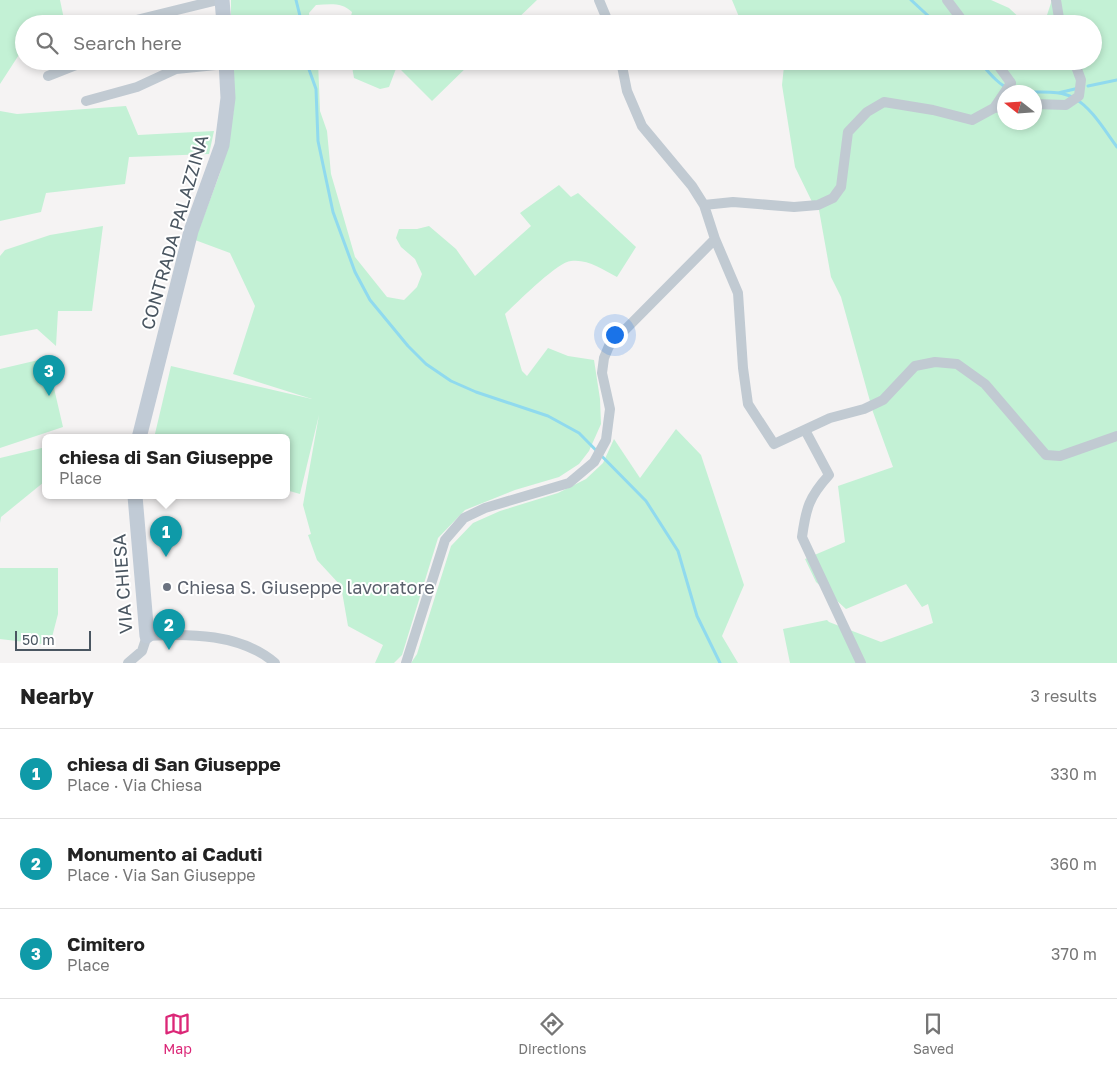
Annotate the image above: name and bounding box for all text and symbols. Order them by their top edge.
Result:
search box [15,15,1102,70]
icon: search [33,29,61,57]
text: Search here [73,31,182,54]
north arrow [997,85,1042,130]
street label: CONTRADA PALAZZINA [136,132,212,332]
your location [602,322,628,348]
pin: 3 [33,355,65,396]
popup [42,434,290,499]
text: chiesa di San Giuseppe [59,445,273,468]
text: Place [59,468,102,488]
pin: 1 [150,516,182,557]
street label: VIA CHIESA [108,533,136,635]
place label: Chiesa S. Giuseppe lavoratore [177,576,435,598]
marker: Chiesa S. Giuseppe lavoratore [161,581,173,593]
pin: 2 [153,609,185,650]
scale bar [15,628,91,651]
text: 50 m [22,631,55,648]
text: Nearby [20,683,94,709]
text: 3 results [1030,686,1097,706]
text: chiesa di San Giuseppe [67,752,281,775]
text: 1 [32,764,40,784]
text: 330 m [1050,764,1097,784]
text: Place · Via Chiesa [67,775,202,795]
text: Monumento ai Caduti [67,842,262,865]
text: 2 [31,854,41,874]
text: 360 m [1050,854,1097,874]
text: Place · Via San Giuseppe [67,865,256,885]
text: Cimitero [67,932,145,955]
text: 3 [31,944,41,964]
text: 370 m [1051,944,1097,964]
text: Place [67,955,110,975]
tab: Map [163,1010,192,1057]
tab: Directions [518,1010,587,1057]
tab: Saved [913,1010,954,1057]

